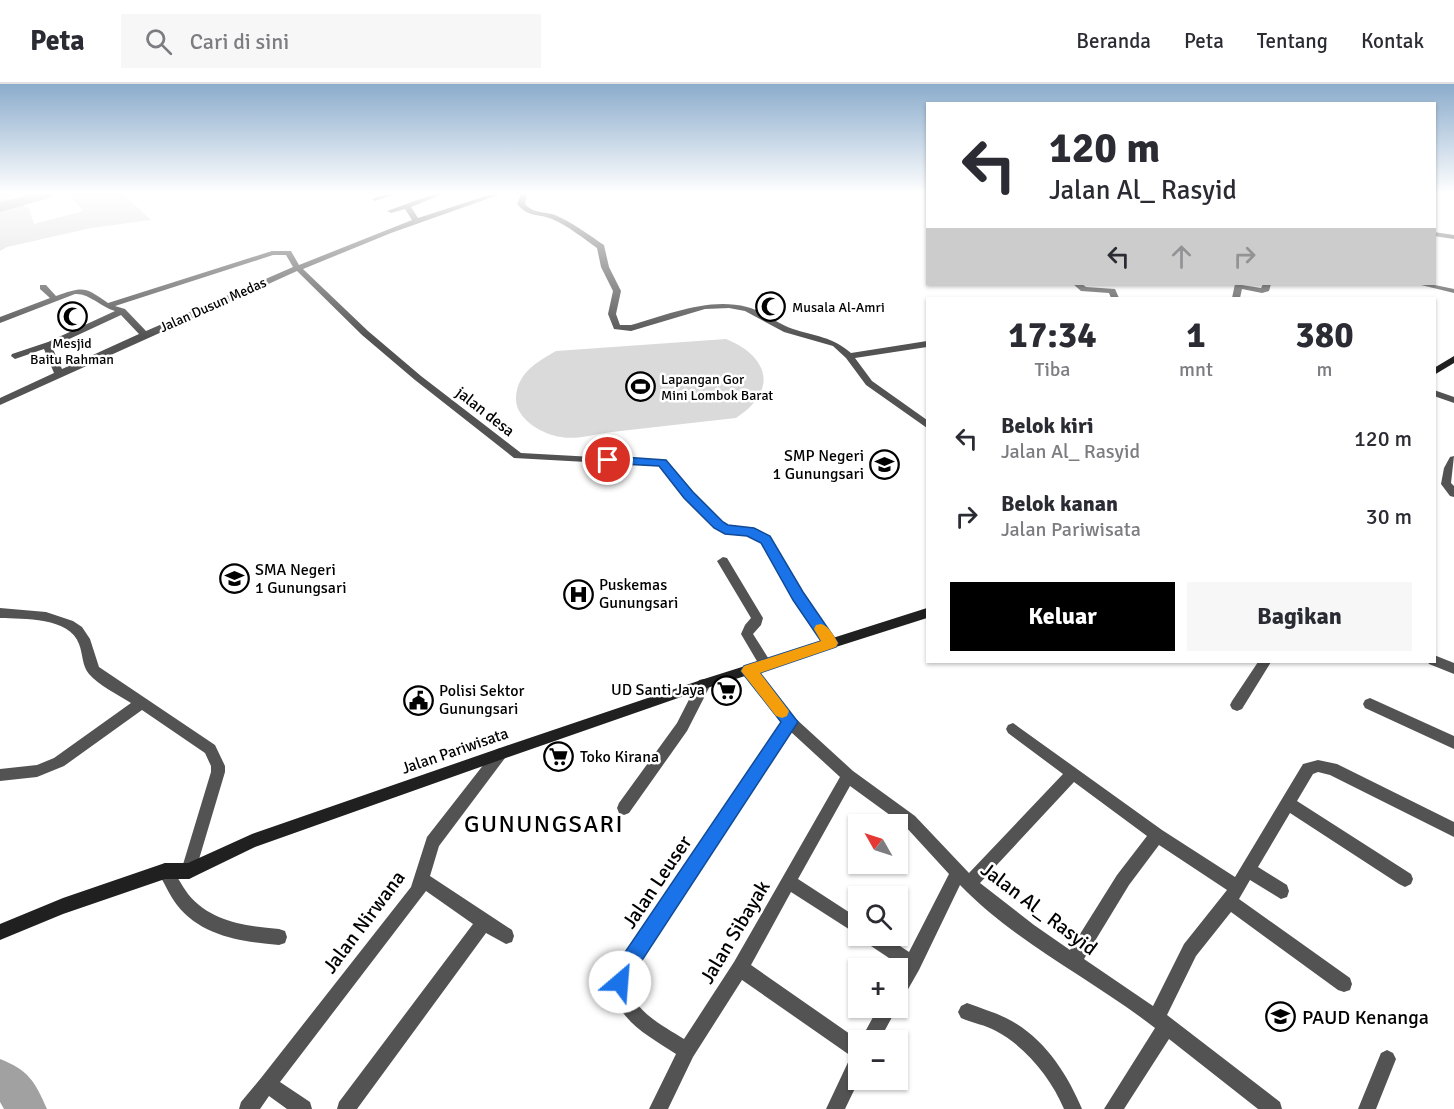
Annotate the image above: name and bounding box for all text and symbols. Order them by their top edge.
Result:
search box [121,14,541,68]
text: Peta [30,24,85,58]
icon: search [142,25,175,58]
text: Cari di sini [190,28,289,55]
text: Beranda [1076,28,1151,54]
text: Peta [1184,28,1224,54]
text: Tentang [1257,28,1328,54]
text: Kontak [1361,28,1424,54]
text: 120 m [1049,123,1160,174]
icon: left [950,126,1028,204]
text: Jalan Al_ Rasyid [1049,174,1237,207]
icon: left [1102,240,1135,273]
icon: ahead [1165,240,1198,273]
icon: right [1228,240,1261,273]
street label: Jalan Dusun Medas [157,274,269,336]
mosque icon: Musala Al-Amri [755,291,787,323]
place label: Musala Al-Amri [792,299,885,316]
mosque icon: Mesjid Baitu Rahman [56,300,88,332]
text: 17:34 [1008,313,1097,358]
text: 1 [1186,313,1206,358]
text: 380 [1295,313,1354,358]
place label: Mesjid Baitu Rahman [30,335,114,368]
text: Tiba [1035,357,1071,382]
text: mnt [1179,357,1213,382]
text: m [1317,357,1332,382]
sports icon: Lapangan Gor Mini Lombok Barat [624,371,656,403]
place label: Lapangan Gor Mini Lombok Barat [661,371,773,404]
street label: jalan desa [452,383,518,441]
text: Belok kiri [1001,412,1094,439]
icon: left [950,422,983,455]
text: 120 m [1354,425,1412,452]
pin [582,434,633,485]
text: Jalan Al_ Rasyid [1001,439,1140,464]
icon: arrive [591,443,624,476]
place label: SMP Negeri 1 Gunungsari [773,446,864,484]
school or university icon: SMP Negeri 1 Gunungsari [869,449,901,481]
text: Belok kanan [1001,490,1118,517]
icon: right [950,500,983,533]
text: 30 m [1366,503,1412,530]
text: Jalan Pariwisata [1001,517,1141,542]
place label: SMA Negeri 1 Gunungsari [255,560,346,598]
school or university icon: SMA Negeri 1 Gunungsari [218,563,250,595]
place label: Puskemas Gunungsari [599,575,678,613]
hospital icon: Puskemas Gunungsari [562,578,594,610]
button: Keluar [950,582,1175,651]
button: Bagikan [1187,582,1412,651]
supermarket icon: UD Santi Jaya [710,674,742,706]
place label: UD Santi Jaya [611,680,705,700]
place label: Polisi Sektor Gunungsari [439,681,524,719]
public building icon: Polisi Sektor Gunungsari [402,684,434,716]
street label: Jalan Pariwisata [399,723,511,779]
supermarket icon: Toko Kirana [543,741,575,773]
place label: Toko Kirana [580,747,659,767]
district label: GUNUNGSARI [464,809,624,839]
north arrow [848,814,908,874]
map controls [848,814,908,1090]
street label: Jalan Leuser [617,830,698,933]
street label: Jalan Al_ Rasyid [976,857,1102,961]
street label: Jalan Nirwana [317,866,411,978]
street label: Jalan Sibayak [694,876,776,988]
button: search [848,886,908,946]
position arrow [588,950,652,1014]
button: + [848,958,908,1018]
school or university icon: PAUD Kenanga [1265,1001,1297,1033]
place label: PAUD Kenanga [1302,1005,1429,1030]
button: − [848,1030,908,1090]

